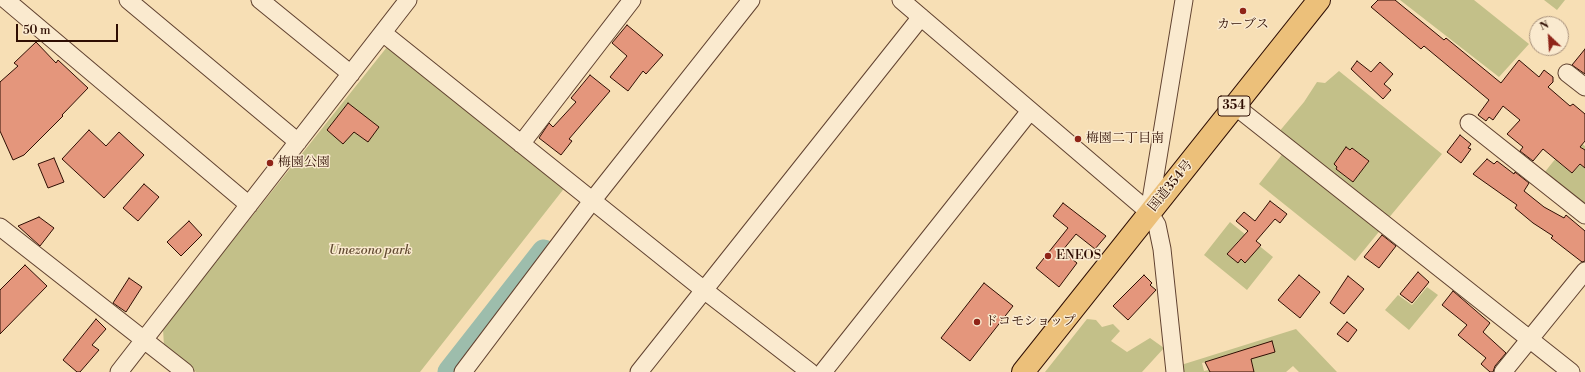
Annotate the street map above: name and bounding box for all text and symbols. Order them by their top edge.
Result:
marker: カーブス [1238,6,1248,16]
scale bar [18,16,120,42]
north arrow [1529,16,1569,56]
place label: カーブス [1217,17,1269,33]
text: N [1537,18,1551,34]
text: 50 m [23,23,51,38]
road number: 354 [1218,96,1250,116]
place label: 梅園二丁目南 [1086,131,1164,147]
marker: 梅園二丁目南 [1073,134,1083,144]
place label: 梅園公園 [278,155,330,171]
street label: 国道354号 [1146,157,1196,215]
marker: 梅園公園 [265,158,275,168]
park label: Umezono park [329,243,411,259]
place label: ENEOS [1056,248,1101,264]
marker: ENEOS [1043,251,1053,261]
place label: ドコモショップ [985,314,1076,330]
marker: ドコモショップ [972,317,982,327]

